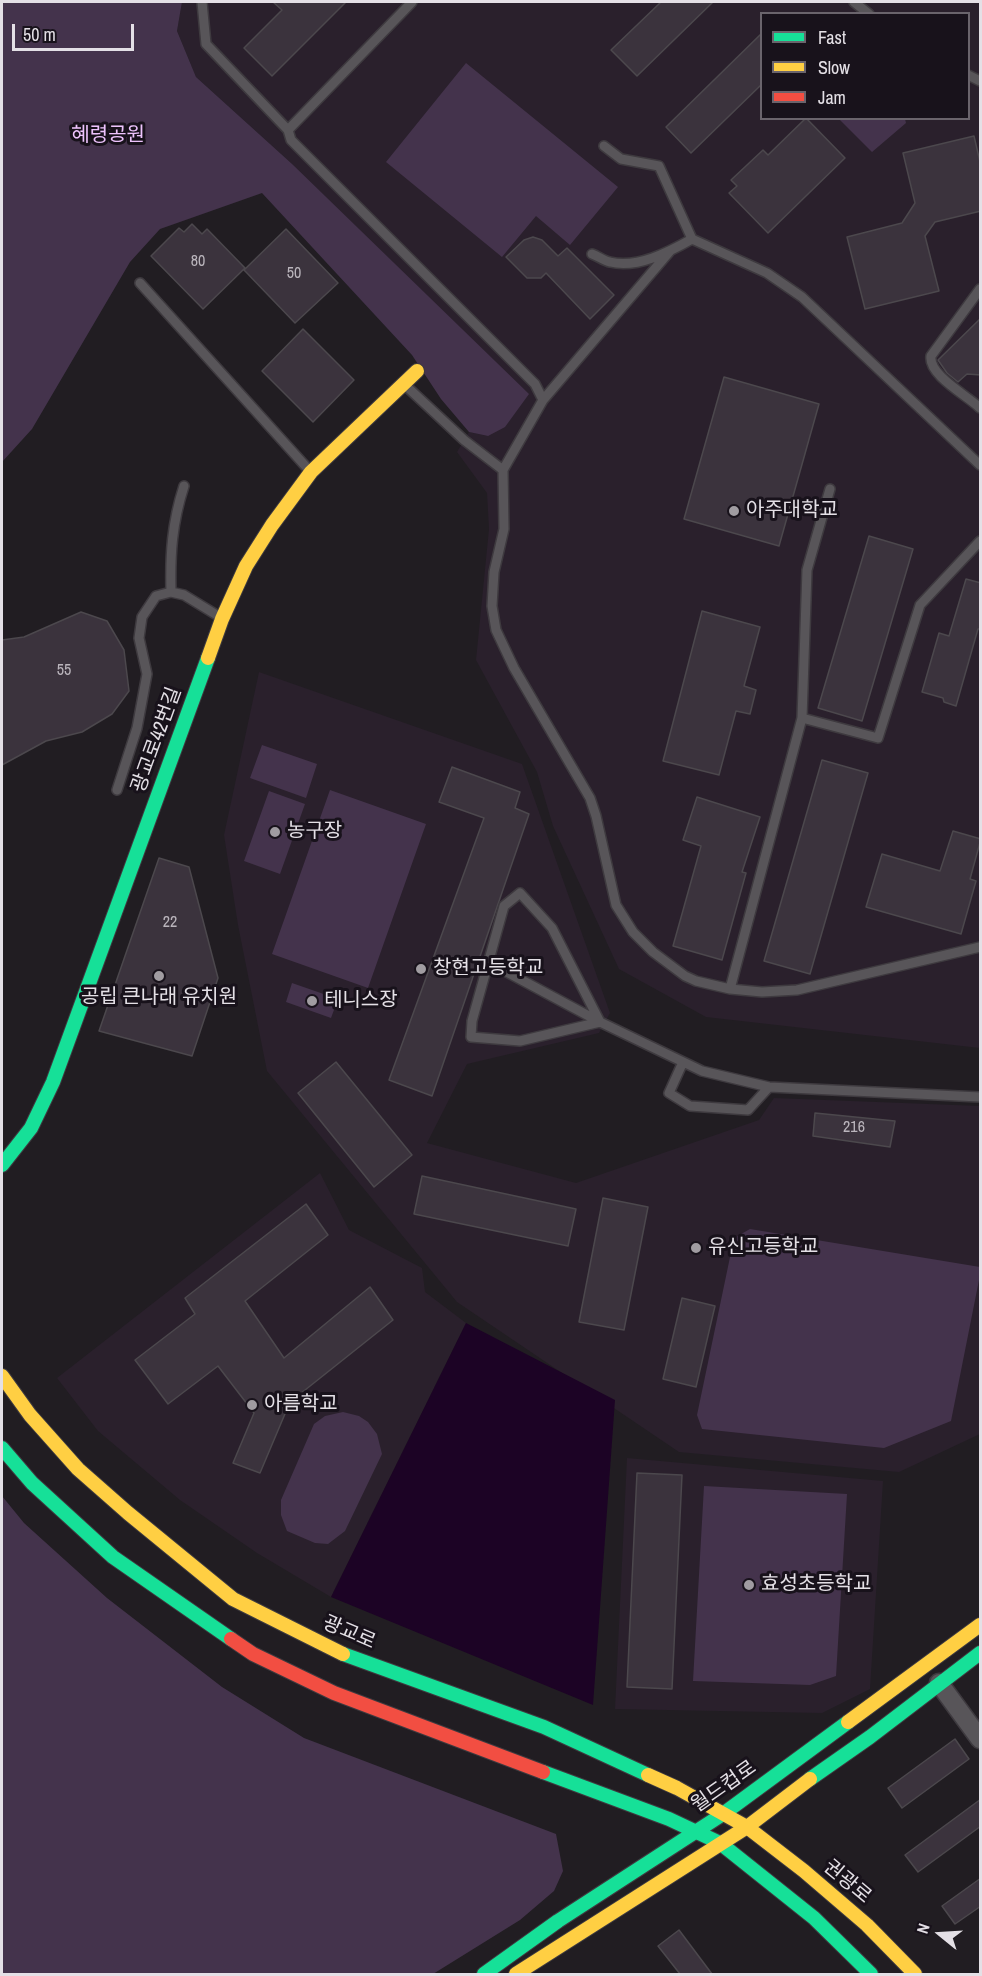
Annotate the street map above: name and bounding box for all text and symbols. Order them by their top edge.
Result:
scale bar [15,12,136,50]
legend [760,12,970,120]
text: 50 m [23,22,56,47]
text: Fast [818,25,846,50]
text: Slow [818,55,850,80]
text: Jam [818,85,846,110]
park label: 혜령공원 [71,124,145,148]
house number: 80 [191,252,205,272]
house number: 50 [287,264,301,284]
place label: 아주대학교 [746,499,838,523]
marker: 아주대학교 [727,504,741,518]
house number: 55 [57,661,71,681]
street label: 광교로42번길 [127,684,187,796]
place label: 농구장 [287,820,342,844]
marker: 농구장 [268,825,282,839]
house number: 22 [163,913,177,933]
place label: 창현고등학교 [433,957,543,981]
marker: 창현고등학교 [414,962,428,976]
marker: 공립 큰나래 유치원 [152,969,166,983]
place label: 공립 큰나래 유치원 [81,986,237,1010]
place label: 테니스장 [324,989,398,1013]
marker: 테니스장 [305,994,319,1008]
house number: 216 [843,1118,865,1138]
place label: 유신고등학교 [708,1236,818,1260]
marker: 유신고등학교 [689,1241,703,1255]
place label: 아름학교 [264,1393,338,1417]
marker: 아름학교 [245,1398,259,1412]
place label: 효성초등학교 [761,1573,871,1597]
marker: 효성초등학교 [742,1578,756,1592]
street label: 광교로 [319,1611,379,1655]
street label: 월드컵로 [687,1756,761,1818]
street label: 권광로 [818,1855,876,1909]
north arrow [910,1904,970,1964]
text: N [911,1921,935,1936]

